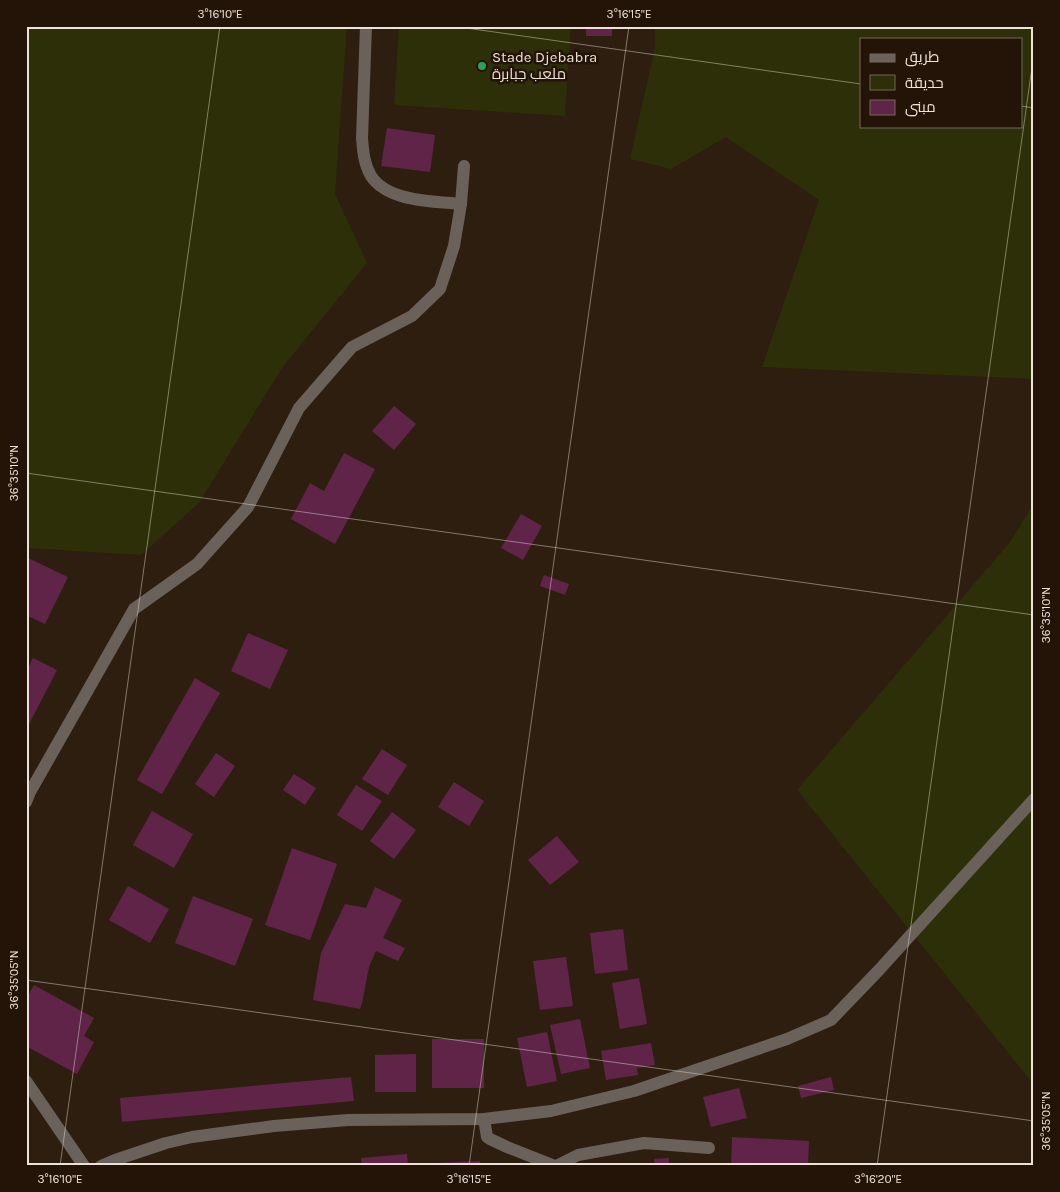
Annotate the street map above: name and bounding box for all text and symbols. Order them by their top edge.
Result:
text: 3°16'10"E [197,7,243,21]
text: 3°16'15"E [607,7,651,21]
legend [860,38,1022,128]
place label: Stade Djebabra ملعب جبابرة [492,48,597,83]
text: طريق [905,48,939,67]
marker: Stade Djebabra ملعب جبابرة [476,60,488,72]
text: حديقة [905,74,944,92]
text: مبنى [905,98,936,117]
text: 36°35'10"N [7,445,21,501]
text: 36°35'10"N [1039,587,1053,643]
text: 36°35'05"N [7,950,21,1010]
text: 36°35'05"N [1039,1091,1053,1151]
text: 3°16'10"E [37,1172,83,1186]
text: 3°16'15"E [447,1172,491,1186]
text: 3°16'20"E [854,1172,902,1186]

